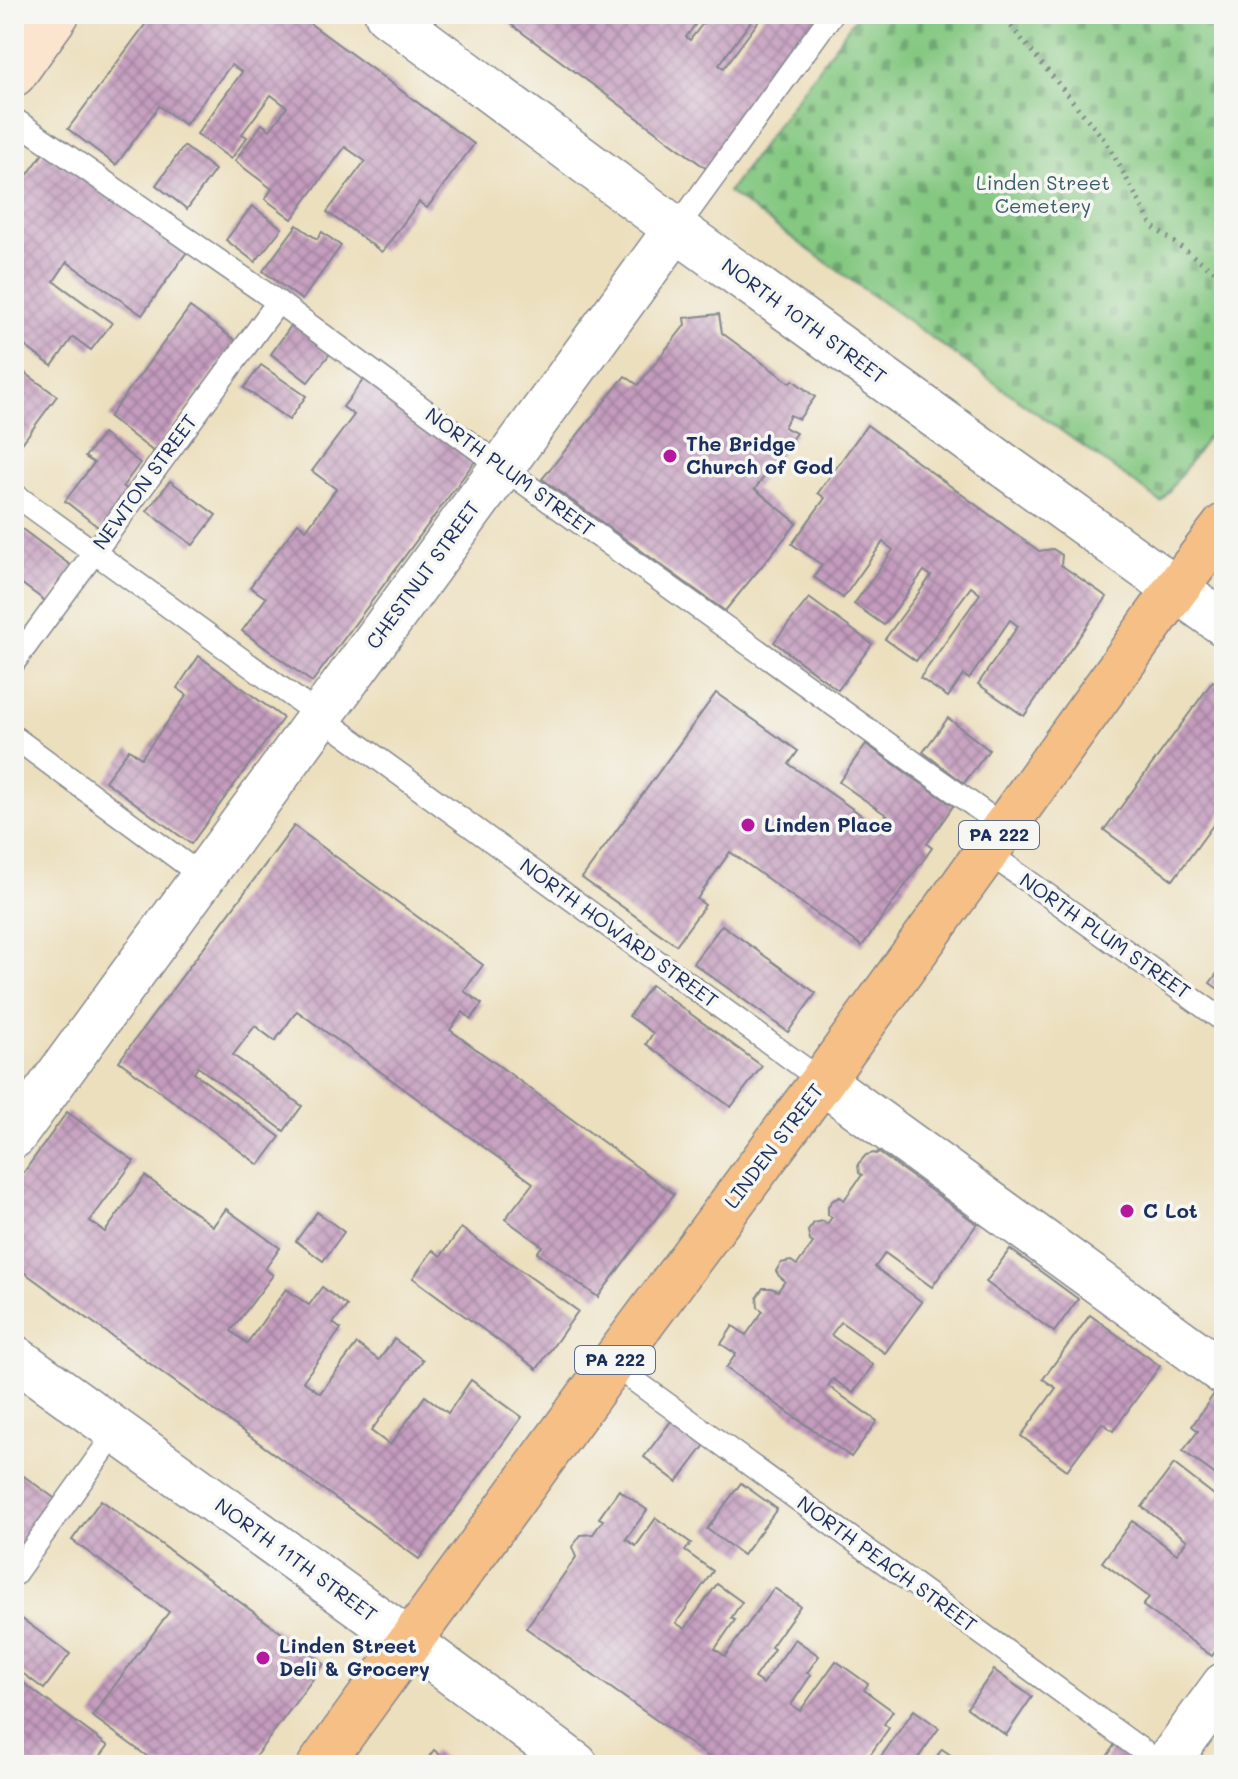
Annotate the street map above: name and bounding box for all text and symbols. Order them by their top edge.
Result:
park label: Linden Street Cemetery [976,169,1110,218]
street label: NORTH 10TH STREET [717,252,892,389]
street label: NORTH PLUM STREET [421,401,600,541]
street label: NEWTON STREET [86,409,202,554]
place label: The Bridge Church of God [686,430,834,479]
marker: The Bridge Church of God [661,447,679,465]
street label: CHESTNUT STREET [360,495,485,654]
place label: Linden Place [764,811,892,837]
marker: Linden Place [739,816,757,834]
road number: PA 222 [959,821,1039,849]
street label: NORTH HOWARD STREET [515,851,724,1013]
street label: NORTH PLUM STREET [1015,866,1196,1004]
street label: LINDEN STREET [718,1078,829,1213]
place label: C Lot [1143,1197,1198,1223]
marker: C Lot [1118,1202,1136,1220]
road number: PA 222 [575,1346,655,1374]
street label: NORTH PEACH STREET [793,1489,983,1637]
street label: NORTH 11TH STREET [210,1492,383,1627]
place label: Linden Street Deli & Grocery [279,1632,430,1681]
marker: Linden Street Deli & Grocery [254,1649,272,1667]

